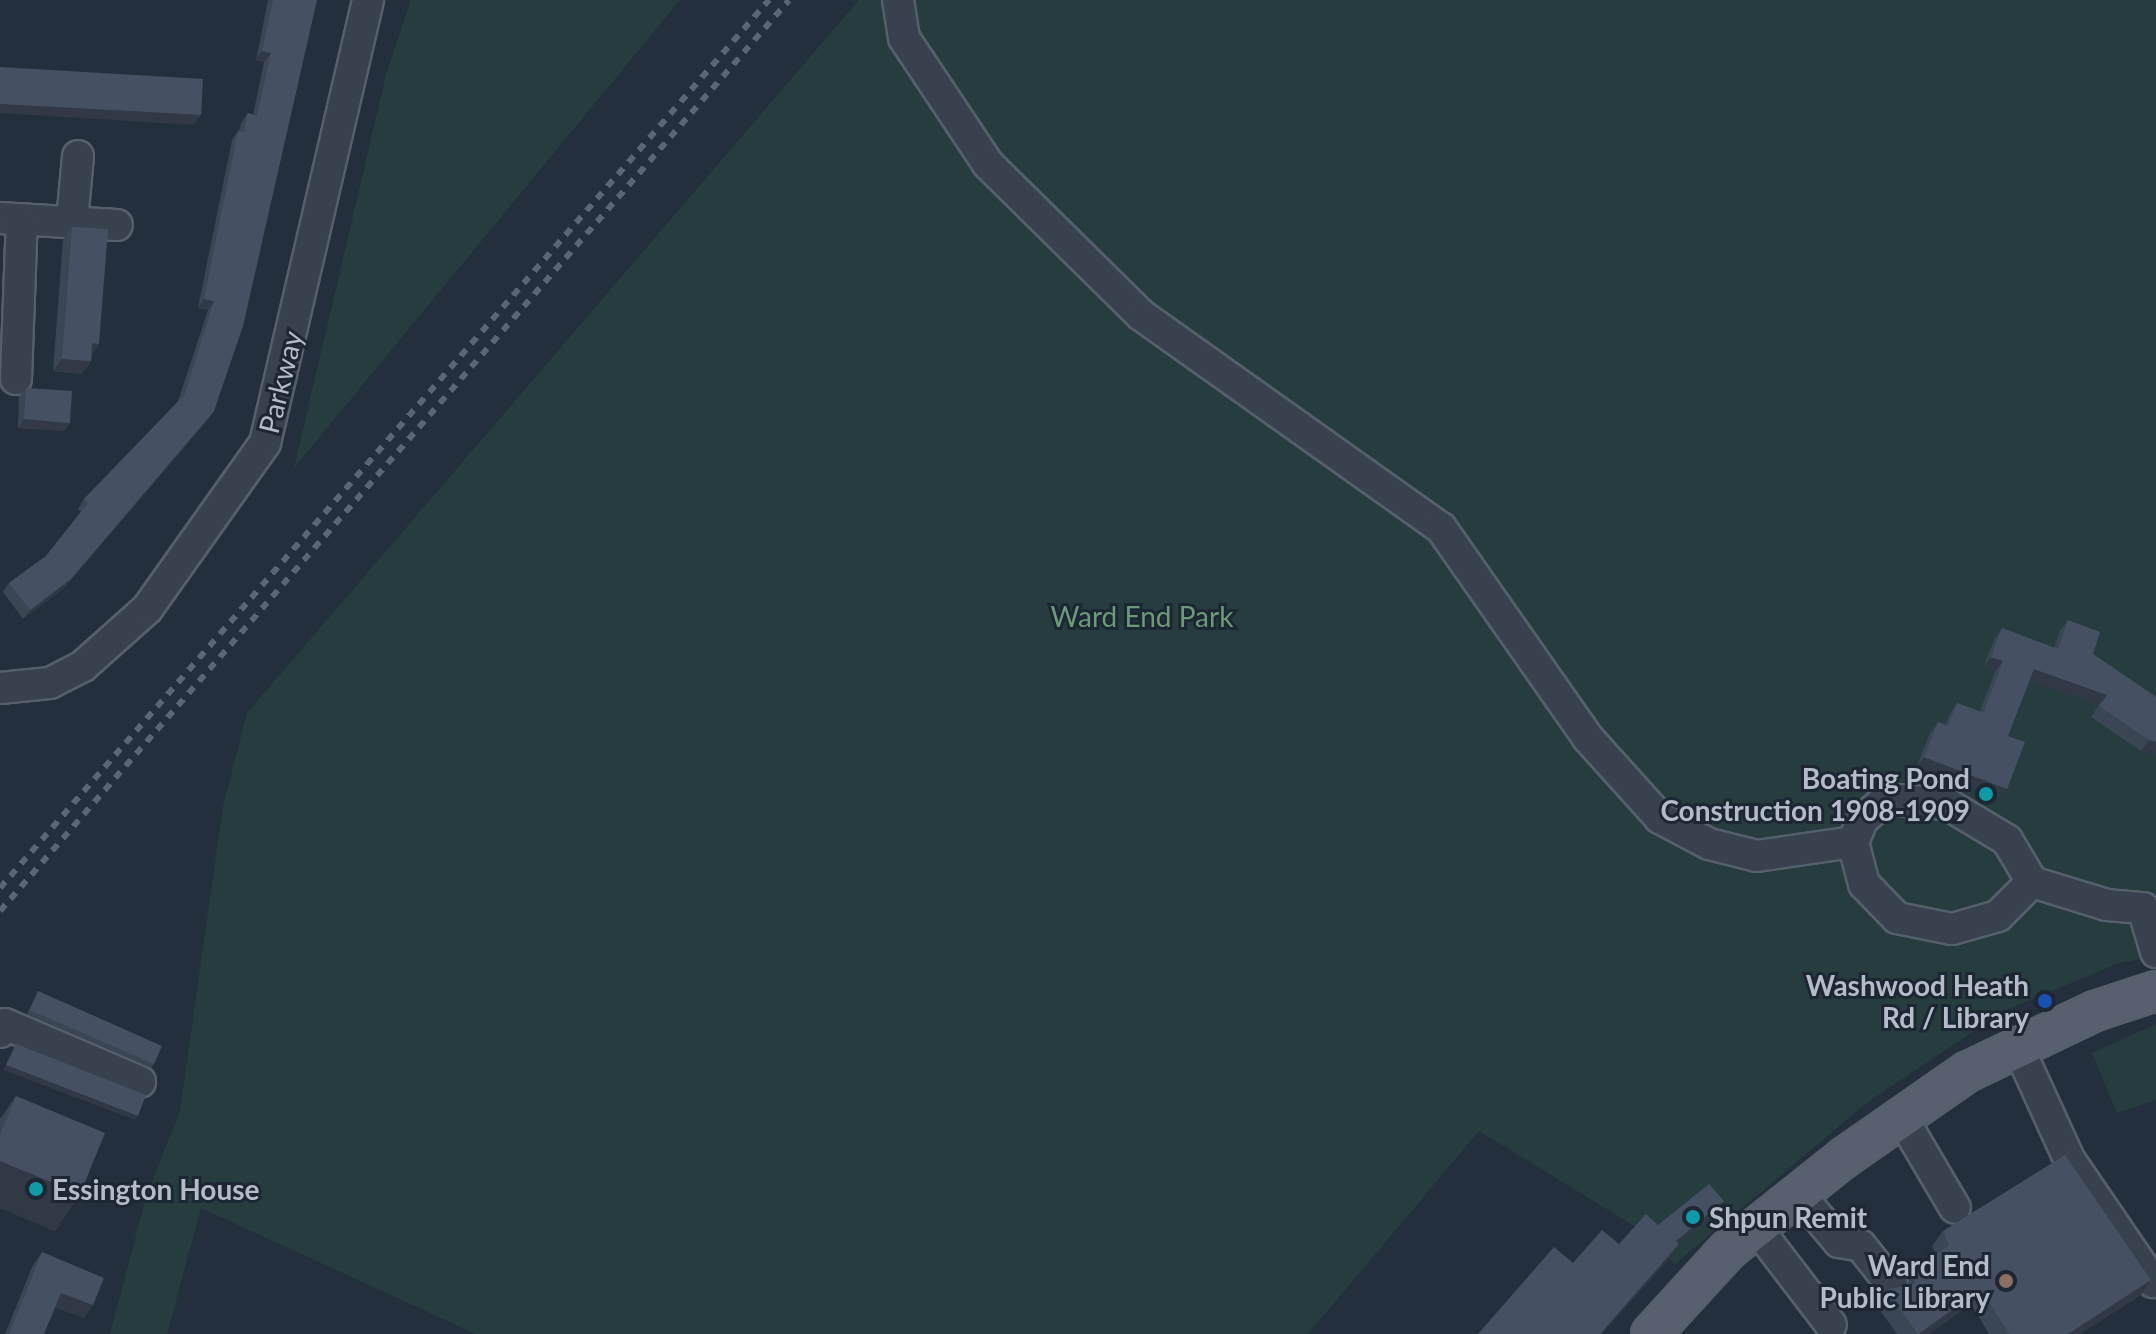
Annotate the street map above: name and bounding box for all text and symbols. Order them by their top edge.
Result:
street label: Parkway [251,327,309,437]
park label: Ward End Park [1051,599,1233,633]
place label: Boating Pond Construction 1908-1909 [1660,761,1970,827]
marker: Boating Pond Construction 1908-1909 [1977,785,1995,803]
place label: Washwood Heath Rd / Library [1806,968,2029,1034]
marker: Washwood Heath Rd / Library [2036,992,2054,1010]
place label: Essington House [52,1172,259,1206]
marker: Essington House [27,1180,45,1198]
place label: Shpun Remit [1709,1200,1867,1234]
marker: Shpun Remit [1684,1208,1702,1226]
place label: Ward End Public Library [1819,1248,1990,1314]
marker: Ward End Public Library [1997,1272,2015,1290]

